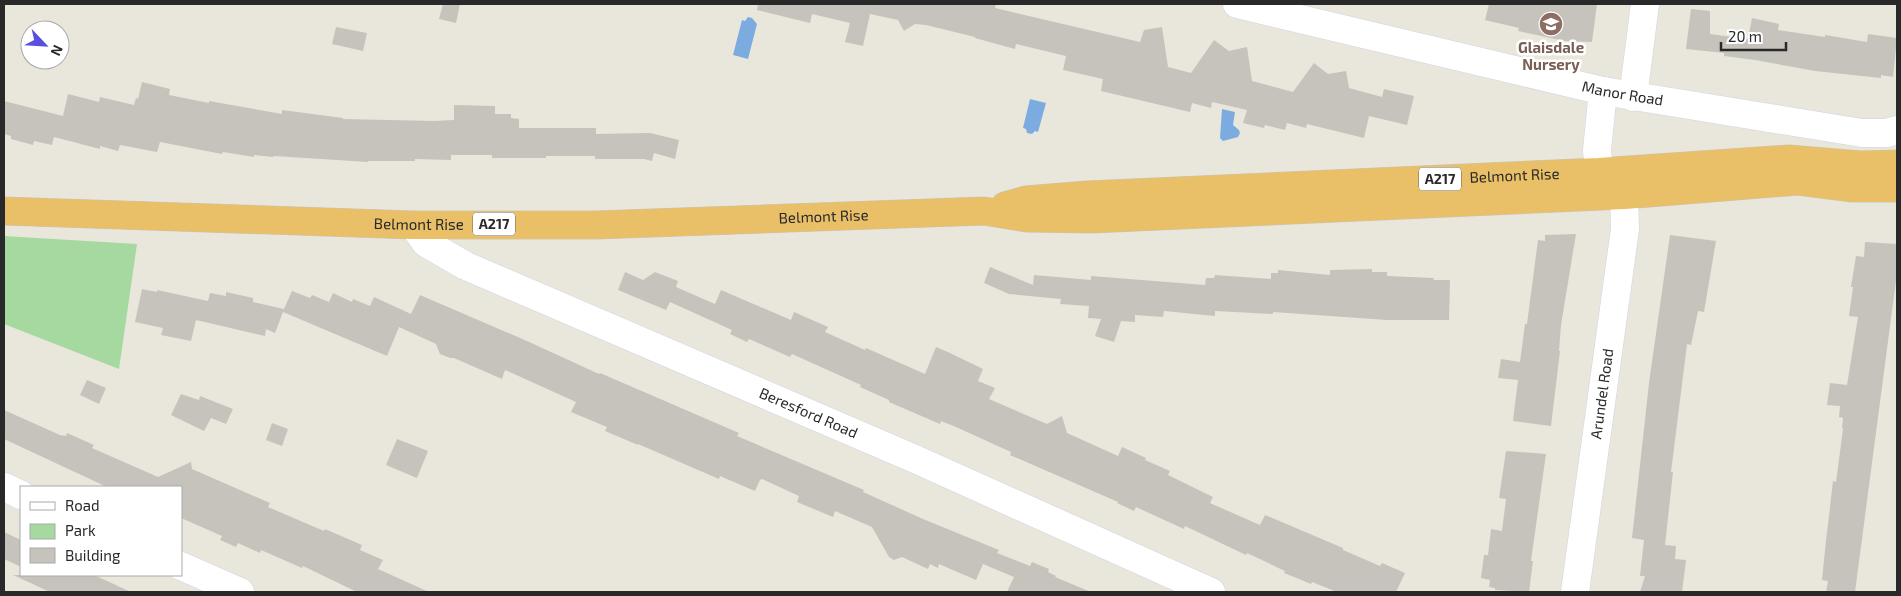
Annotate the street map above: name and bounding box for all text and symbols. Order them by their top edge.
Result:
school or university icon: Glaisdale Nursery [1538,11,1564,37]
north arrow [20,20,70,70]
scale bar [1721,20,1786,52]
text: 20 m [1728,27,1762,45]
place label: Glaisdale Nursery [1518,38,1584,74]
text: N [47,43,67,59]
street label: Manor Road [1580,76,1665,109]
street label: Belmont Rise [1469,164,1560,186]
road number: A217 [1419,168,1461,190]
street label: Belmont Rise [778,205,869,226]
road number: A217 [473,212,515,235]
street label: Belmont Rise [374,214,464,233]
street label: Arundel Road [1586,347,1616,440]
street label: Beresford Road [757,383,861,441]
legend [20,486,182,576]
text: Road [65,496,100,514]
text: Park [65,521,96,539]
text: Building [65,546,121,564]

